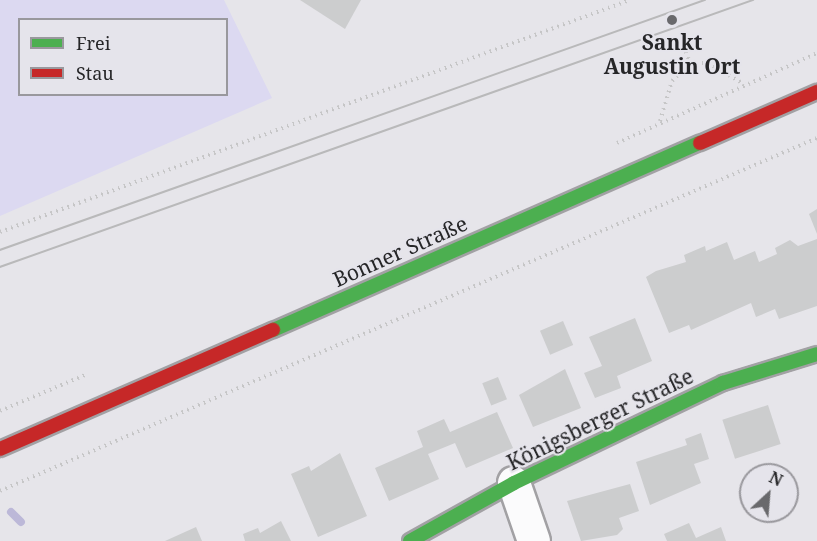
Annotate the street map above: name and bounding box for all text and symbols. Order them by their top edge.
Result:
marker: Sankt Augustin Ort [665,13,679,27]
legend [18,18,228,96]
place label: Sankt Augustin Ort [604,29,740,79]
text: Frei [76,31,111,55]
text: Stau [76,61,114,85]
street label: Bonner Straße [329,210,471,292]
street label: Königsberger Straße [503,363,697,475]
north arrow [739,463,799,523]
text: N [766,466,786,491]

